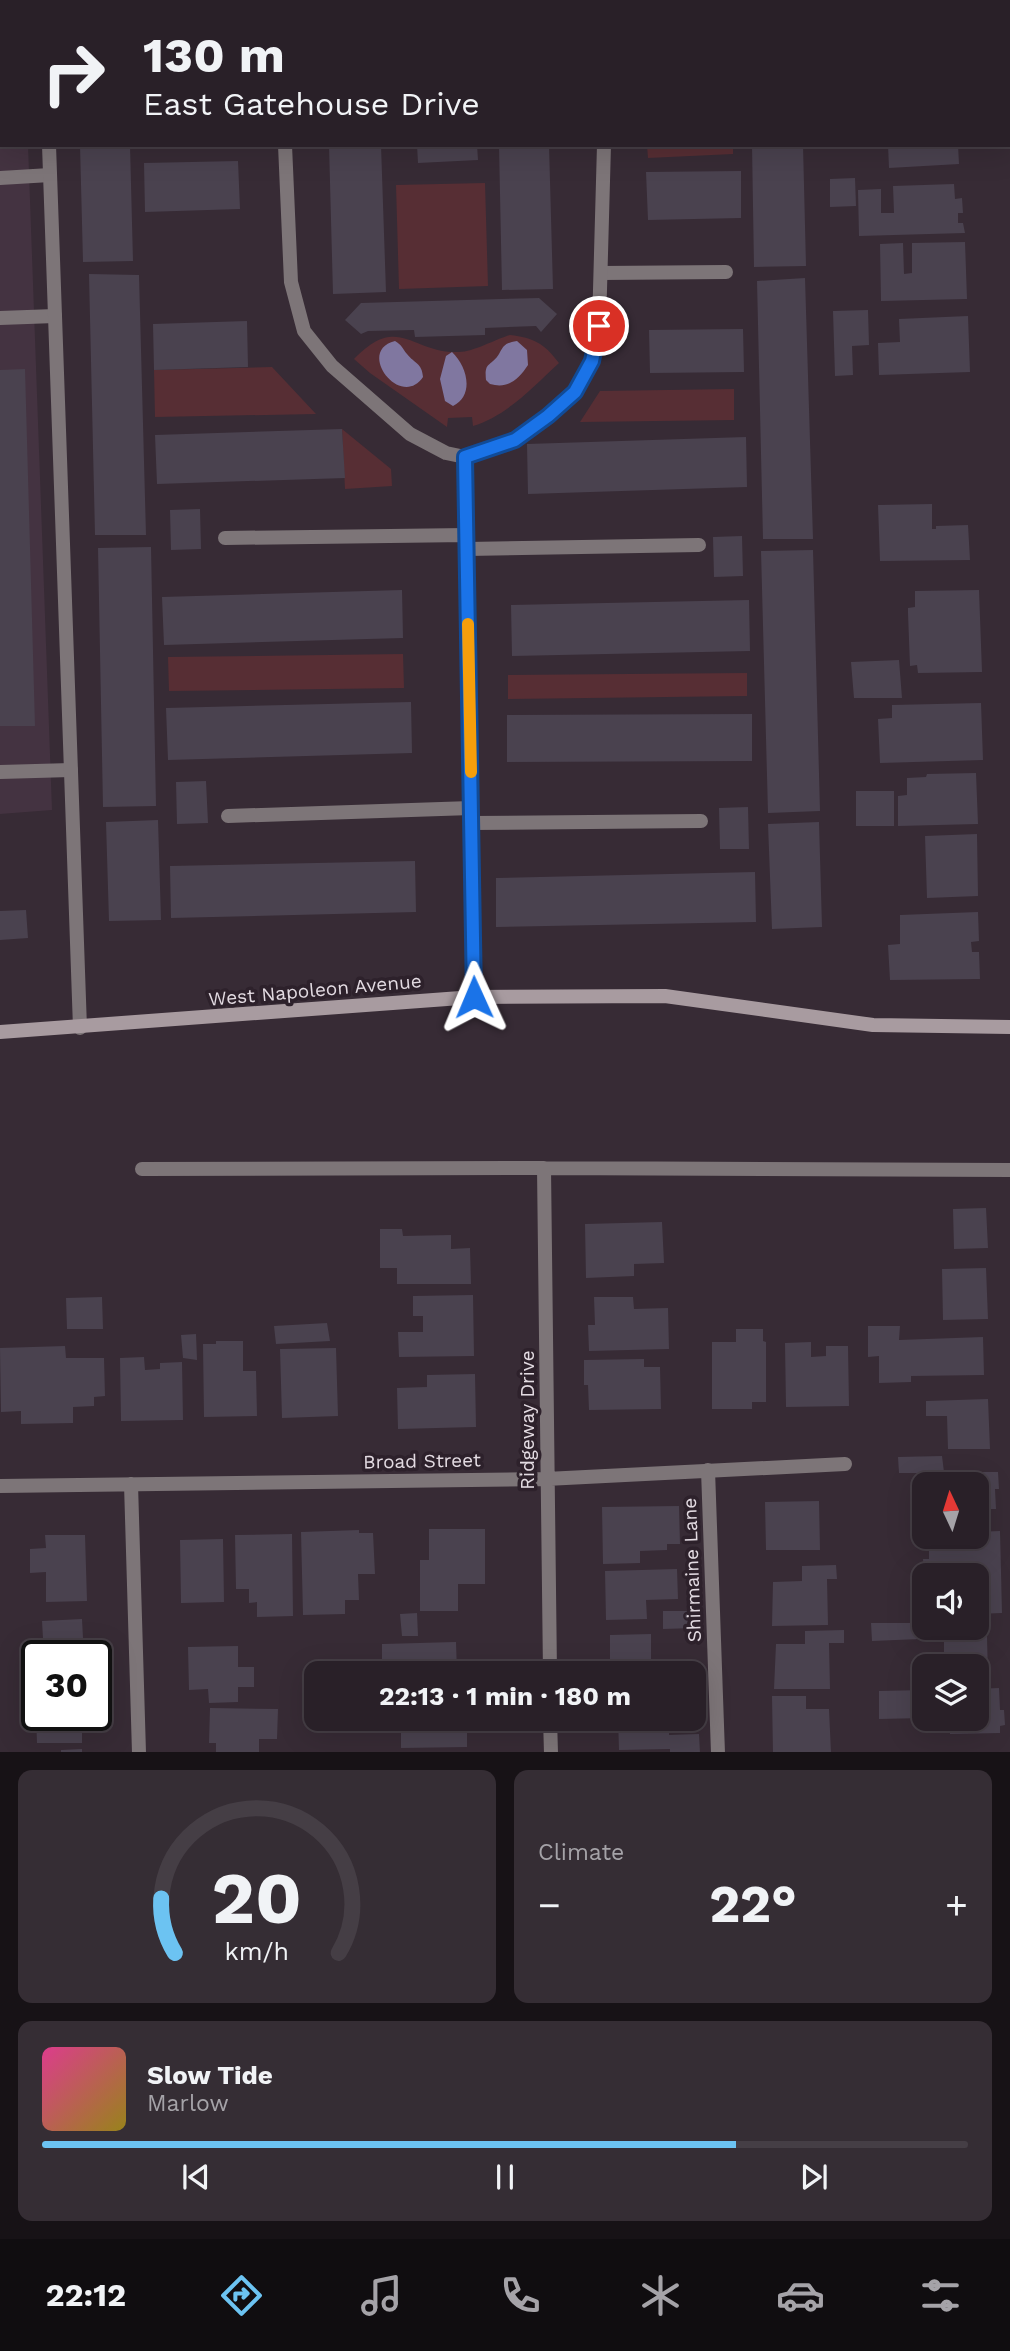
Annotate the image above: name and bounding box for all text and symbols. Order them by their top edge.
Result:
text: 130 m [143,26,285,84]
icon: right [28,28,119,119]
text: East Gatehouse Drive [143,85,480,123]
pin [569,296,629,356]
icon: arrive [580,307,618,345]
position arrow [437,960,511,1034]
street label: West Napoleon Avenue [208,969,422,1011]
street label: Ridgeway Drive [516,1350,539,1490]
street label: Broad Street [363,1448,481,1474]
north arrow [912,1472,989,1549]
map controls [912,1472,989,1731]
street label: Shirmaine Lane [678,1497,706,1643]
button: sound [912,1563,989,1640]
speed limit sign: 30 [21,1640,112,1731]
button: layers [912,1654,989,1731]
text: 22:13 · 1 min · 180 m [379,1681,631,1711]
text: Climate [538,1839,624,1866]
text: 20 [212,1855,302,1941]
text: 22° [709,1874,797,1935]
text: − [538,1883,561,1927]
text: + [945,1883,968,1927]
text: km/h [225,1936,289,1965]
text: Slow Tide [147,2060,273,2090]
text: Marlow [147,2090,229,2117]
icon: previous [177,2158,215,2196]
icon: pause [486,2158,524,2196]
icon: next [795,2158,833,2196]
icon: directions [217,2271,266,2320]
icon: music [357,2271,406,2320]
icon: phone [496,2271,545,2320]
icon: climate [636,2271,685,2320]
icon: car [776,2271,825,2320]
icon: filters [916,2271,965,2320]
text: 22:12 [45,2276,126,2314]

